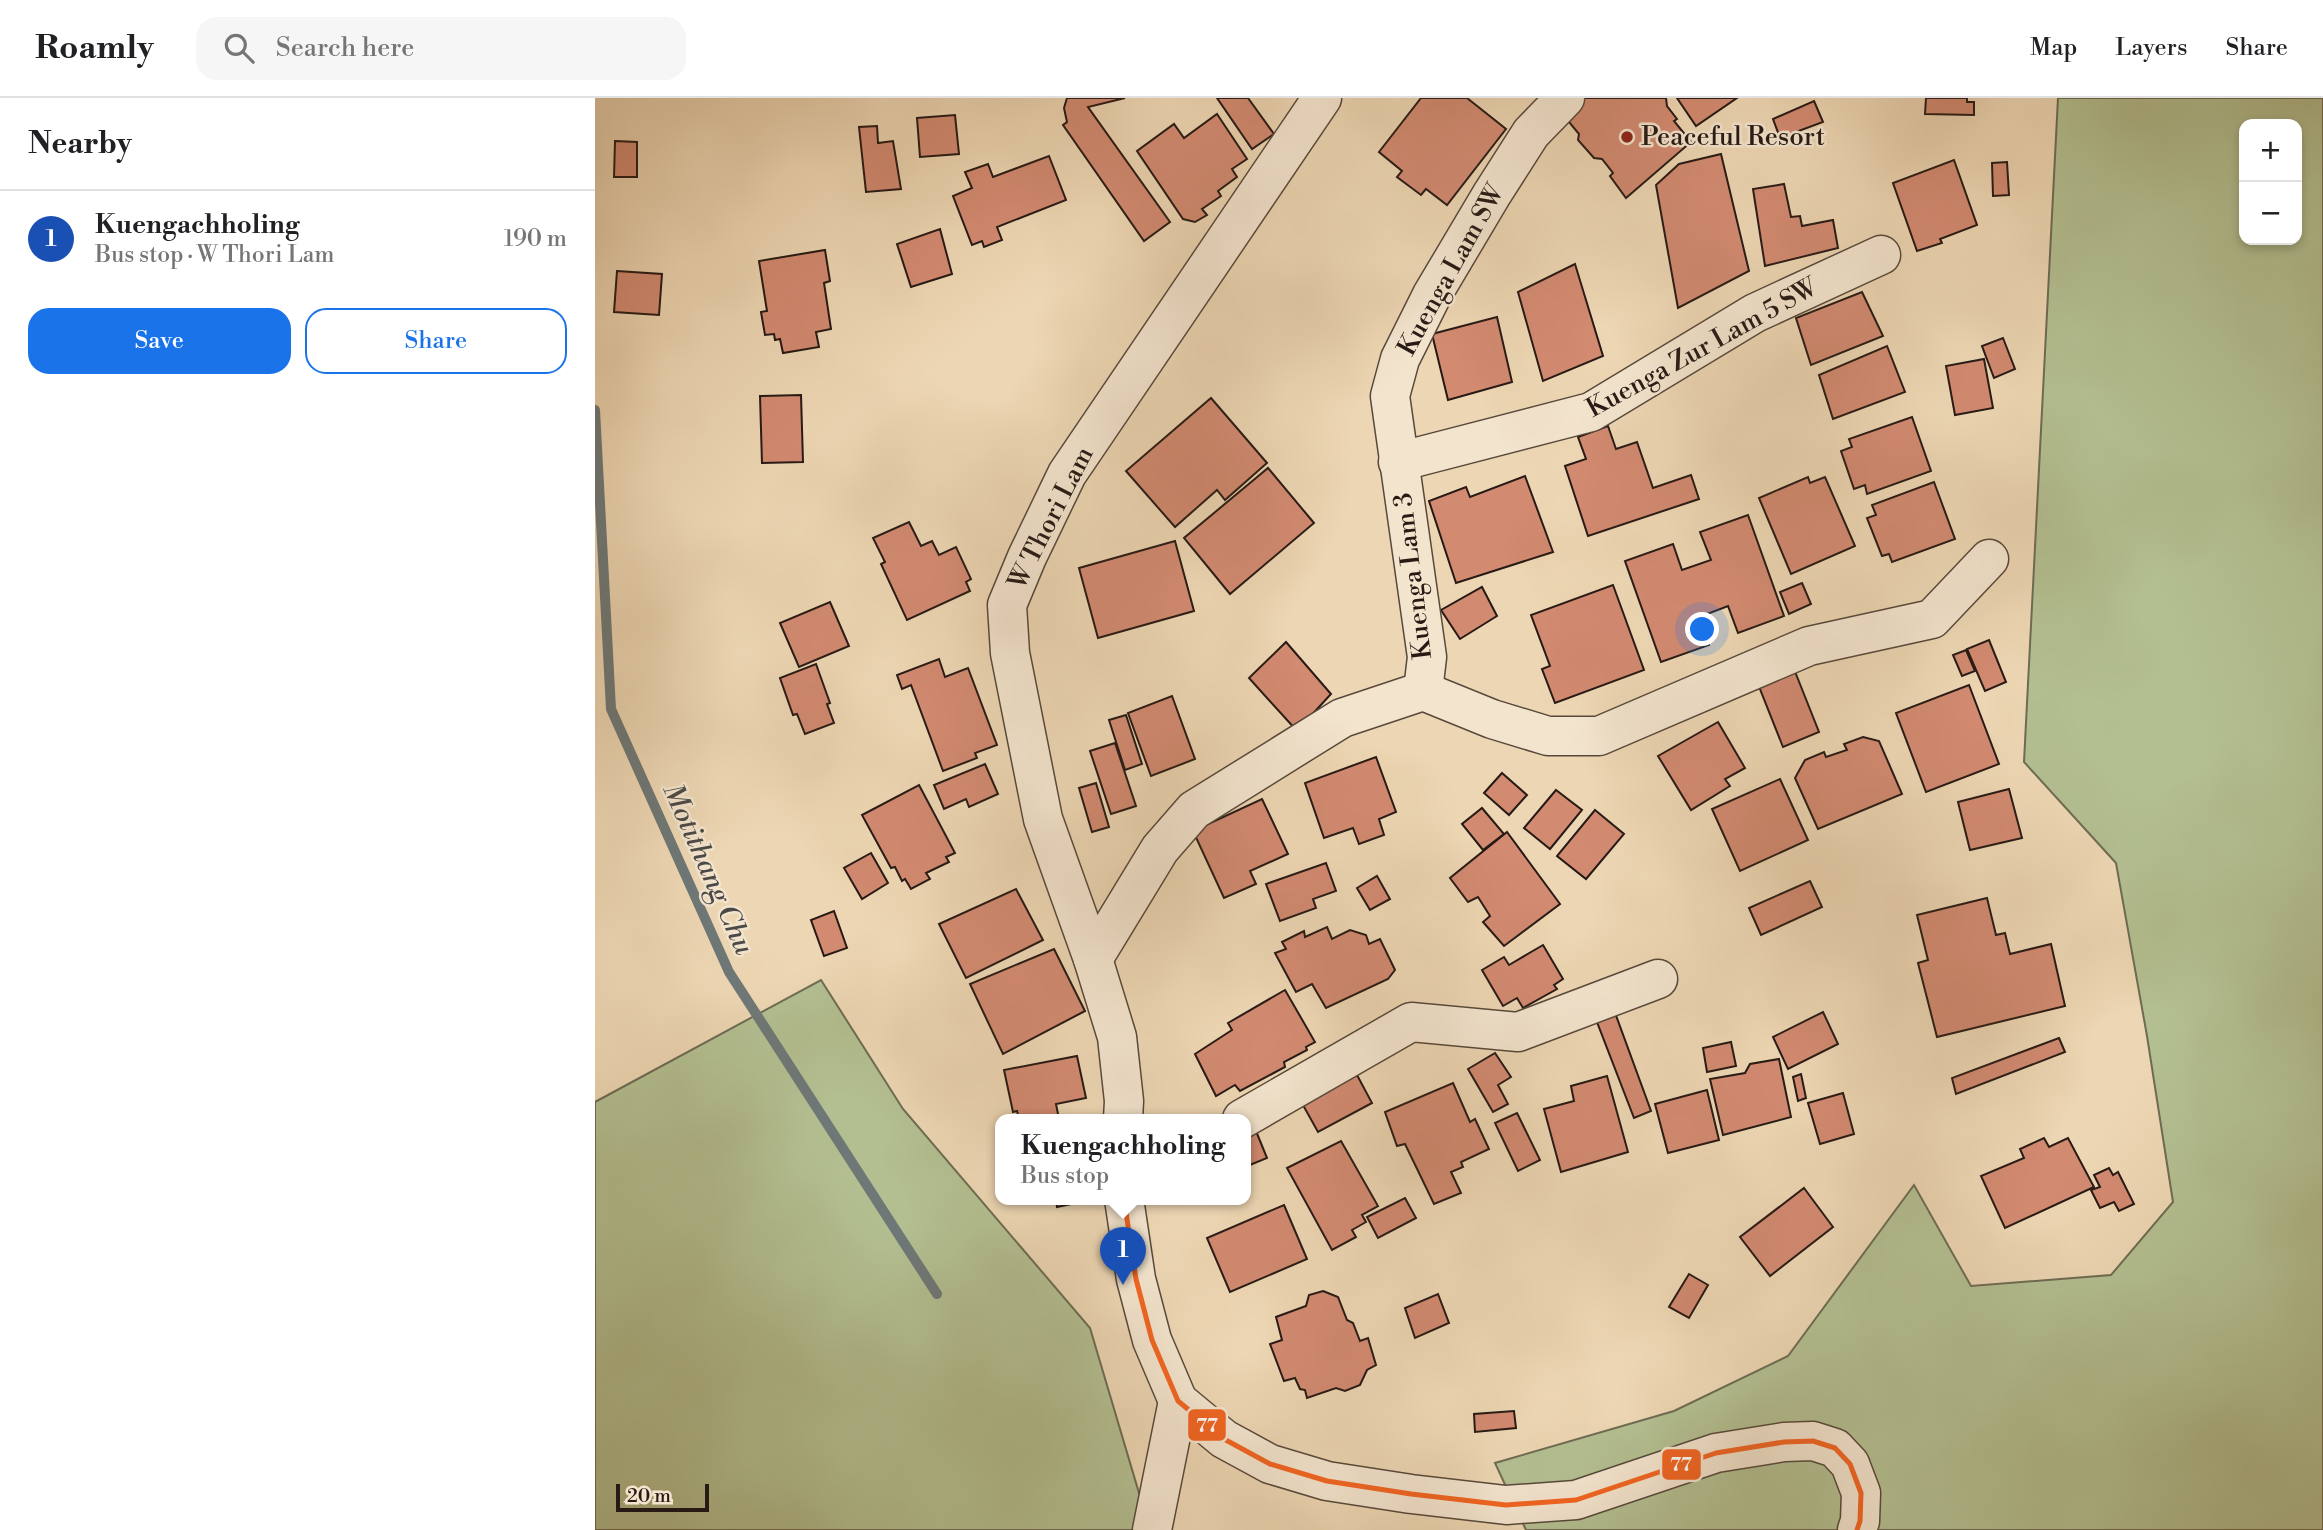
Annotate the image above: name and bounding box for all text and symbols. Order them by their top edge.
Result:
search box [196,17,686,80]
text: Roamly [35,28,154,69]
icon: search [220,29,258,67]
text: Search here [276,32,414,64]
text: Map [2030,33,2077,63]
text: Layers [2115,33,2187,63]
text: Share [2225,33,2288,63]
map controls [2239,119,2302,245]
button: + [2239,119,2302,182]
place label: Peaceful Resort [1641,121,1825,153]
text: Nearby [28,125,132,163]
marker: Peaceful Resort [1619,129,1635,145]
street label: Kuenga Lam SW [1391,177,1512,361]
button: − [2239,182,2302,245]
text: Kuengachholing [95,209,299,241]
text: 1 [45,225,57,253]
text: 190 m [504,225,567,253]
text: Bus stop · W Thori Lam [95,241,334,269]
street label: Kuenga Zur Lam 5 SW [1581,270,1824,425]
button: Save [28,308,291,374]
button: Share [305,308,567,374]
street label: W Thori Lam [1001,441,1101,596]
street label: Kuenga Lam 3 [1387,491,1439,661]
your location [1685,612,1719,646]
water label: Motithang Chu [655,778,761,960]
popup [995,1114,1251,1205]
text: Kuengachholing [1021,1130,1225,1162]
text: Bus stop [1021,1162,1109,1190]
pin: 1 [1100,1227,1146,1285]
line badge: 77 [1187,1408,1227,1442]
text: 77 [1196,1414,1218,1438]
line badge: 77 [1661,1448,1702,1481]
text: 77 [1670,1453,1692,1477]
scale bar [616,1481,709,1513]
text: 20 m [627,1484,671,1508]

